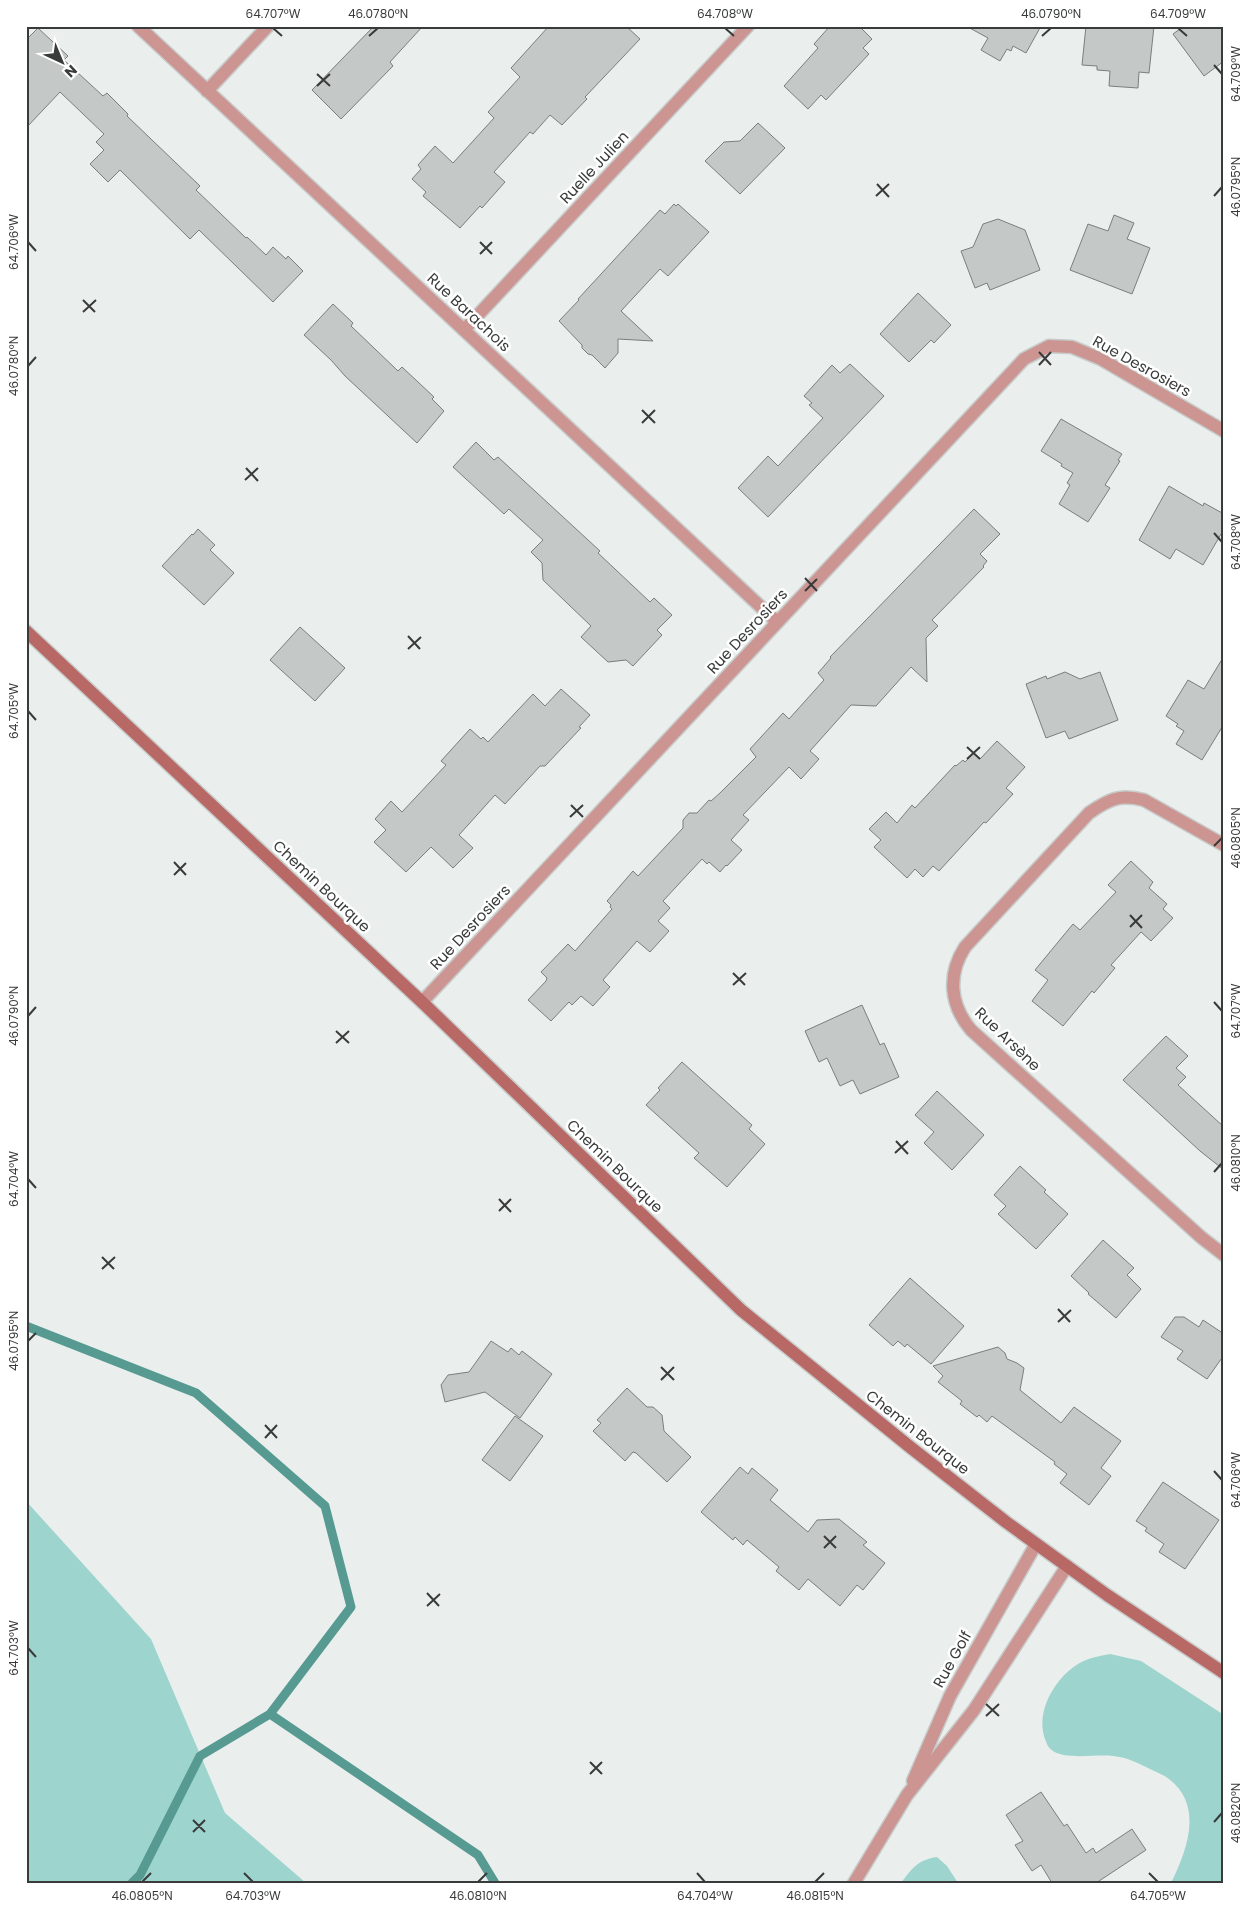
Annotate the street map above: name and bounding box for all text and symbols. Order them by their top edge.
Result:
text: 64.707°W [246,5,301,22]
text: 46.0780°N [348,5,408,22]
text: 64.708°W [697,5,753,22]
text: 46.0790°N [1021,5,1081,22]
text: 64.709°W [1150,5,1206,22]
north arrow [38,38,88,88]
text: 64.709°W [1227,46,1244,102]
text: N [60,61,82,82]
street label: Ruelle Julien [555,126,633,208]
text: 46.0795°N [1227,157,1244,217]
text: 64.706°W [5,214,22,270]
street label: Rue Barachois [423,268,515,356]
street label: Rue Desrosiers [1089,330,1195,402]
text: 46.0780°N [5,336,22,396]
text: 64.708°W [1227,514,1244,570]
street label: Rue Desrosiers [702,584,792,678]
text: 64.705°W [5,683,22,739]
text: 46.0805°N [1227,807,1244,869]
street label: Chemin Bourque [269,835,375,937]
street label: Rue Desrosiers [425,880,515,974]
text: 64.707°W [1227,983,1244,1038]
text: 46.0790°N [5,986,22,1046]
street label: Rue Arsène [971,1002,1045,1076]
street label: Chemin Bourque [562,1115,668,1217]
text: 46.0810°N [1227,1134,1244,1192]
text: 64.704°W [5,1151,22,1207]
text: 46.0795°N [5,1311,22,1371]
street label: Chemin Bourque [862,1385,974,1479]
text: 64.706°W [1227,1452,1244,1508]
text: 64.703°W [5,1620,22,1676]
street label: Rue Golf [928,1627,976,1691]
text: 46.0820°N [1227,1783,1244,1843]
text: 46.0805°N [111,1887,173,1904]
text: 64.703°W [225,1887,281,1904]
text: 46.0810°N [449,1887,507,1904]
text: 64.704°W [677,1887,733,1904]
text: 46.0815°N [786,1887,844,1904]
text: 64.705°W [1130,1887,1186,1904]

